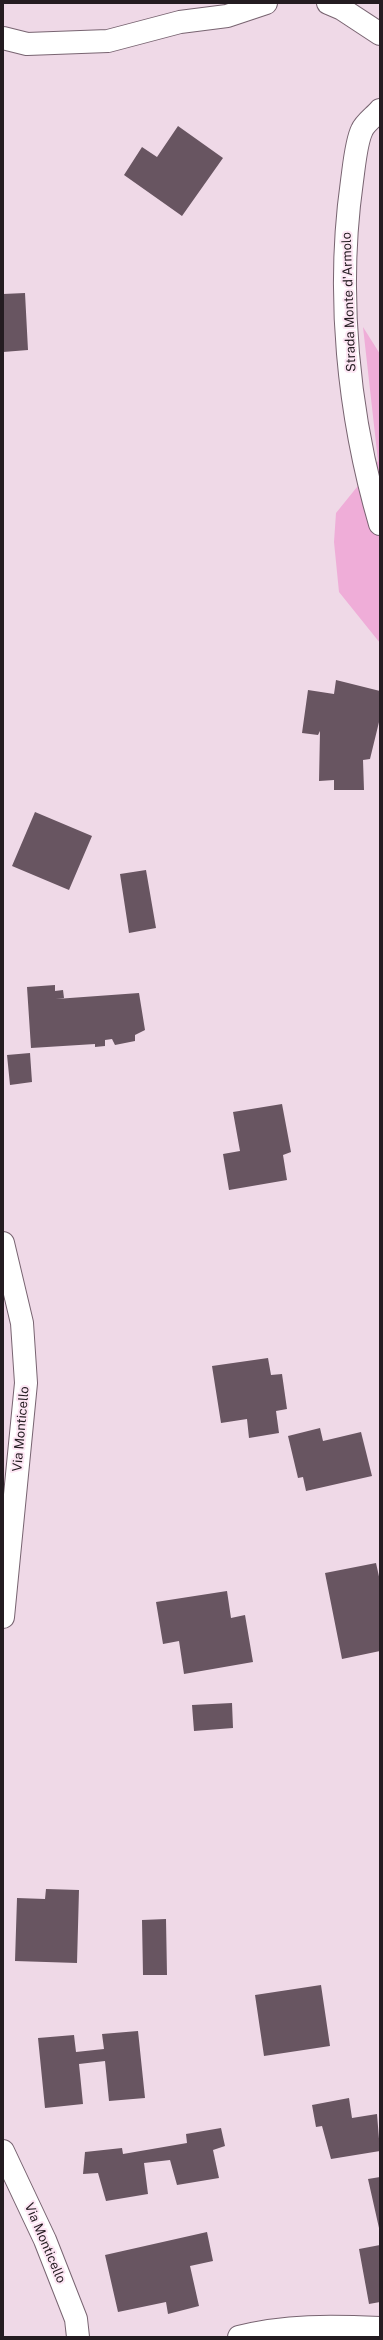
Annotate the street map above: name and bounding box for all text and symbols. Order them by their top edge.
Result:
street label: Strada Monte d'Armolo [339,232,359,372]
street label: Via Monticello [9,1386,33,1472]
street label: Via Monticello [21,2201,69,2285]

